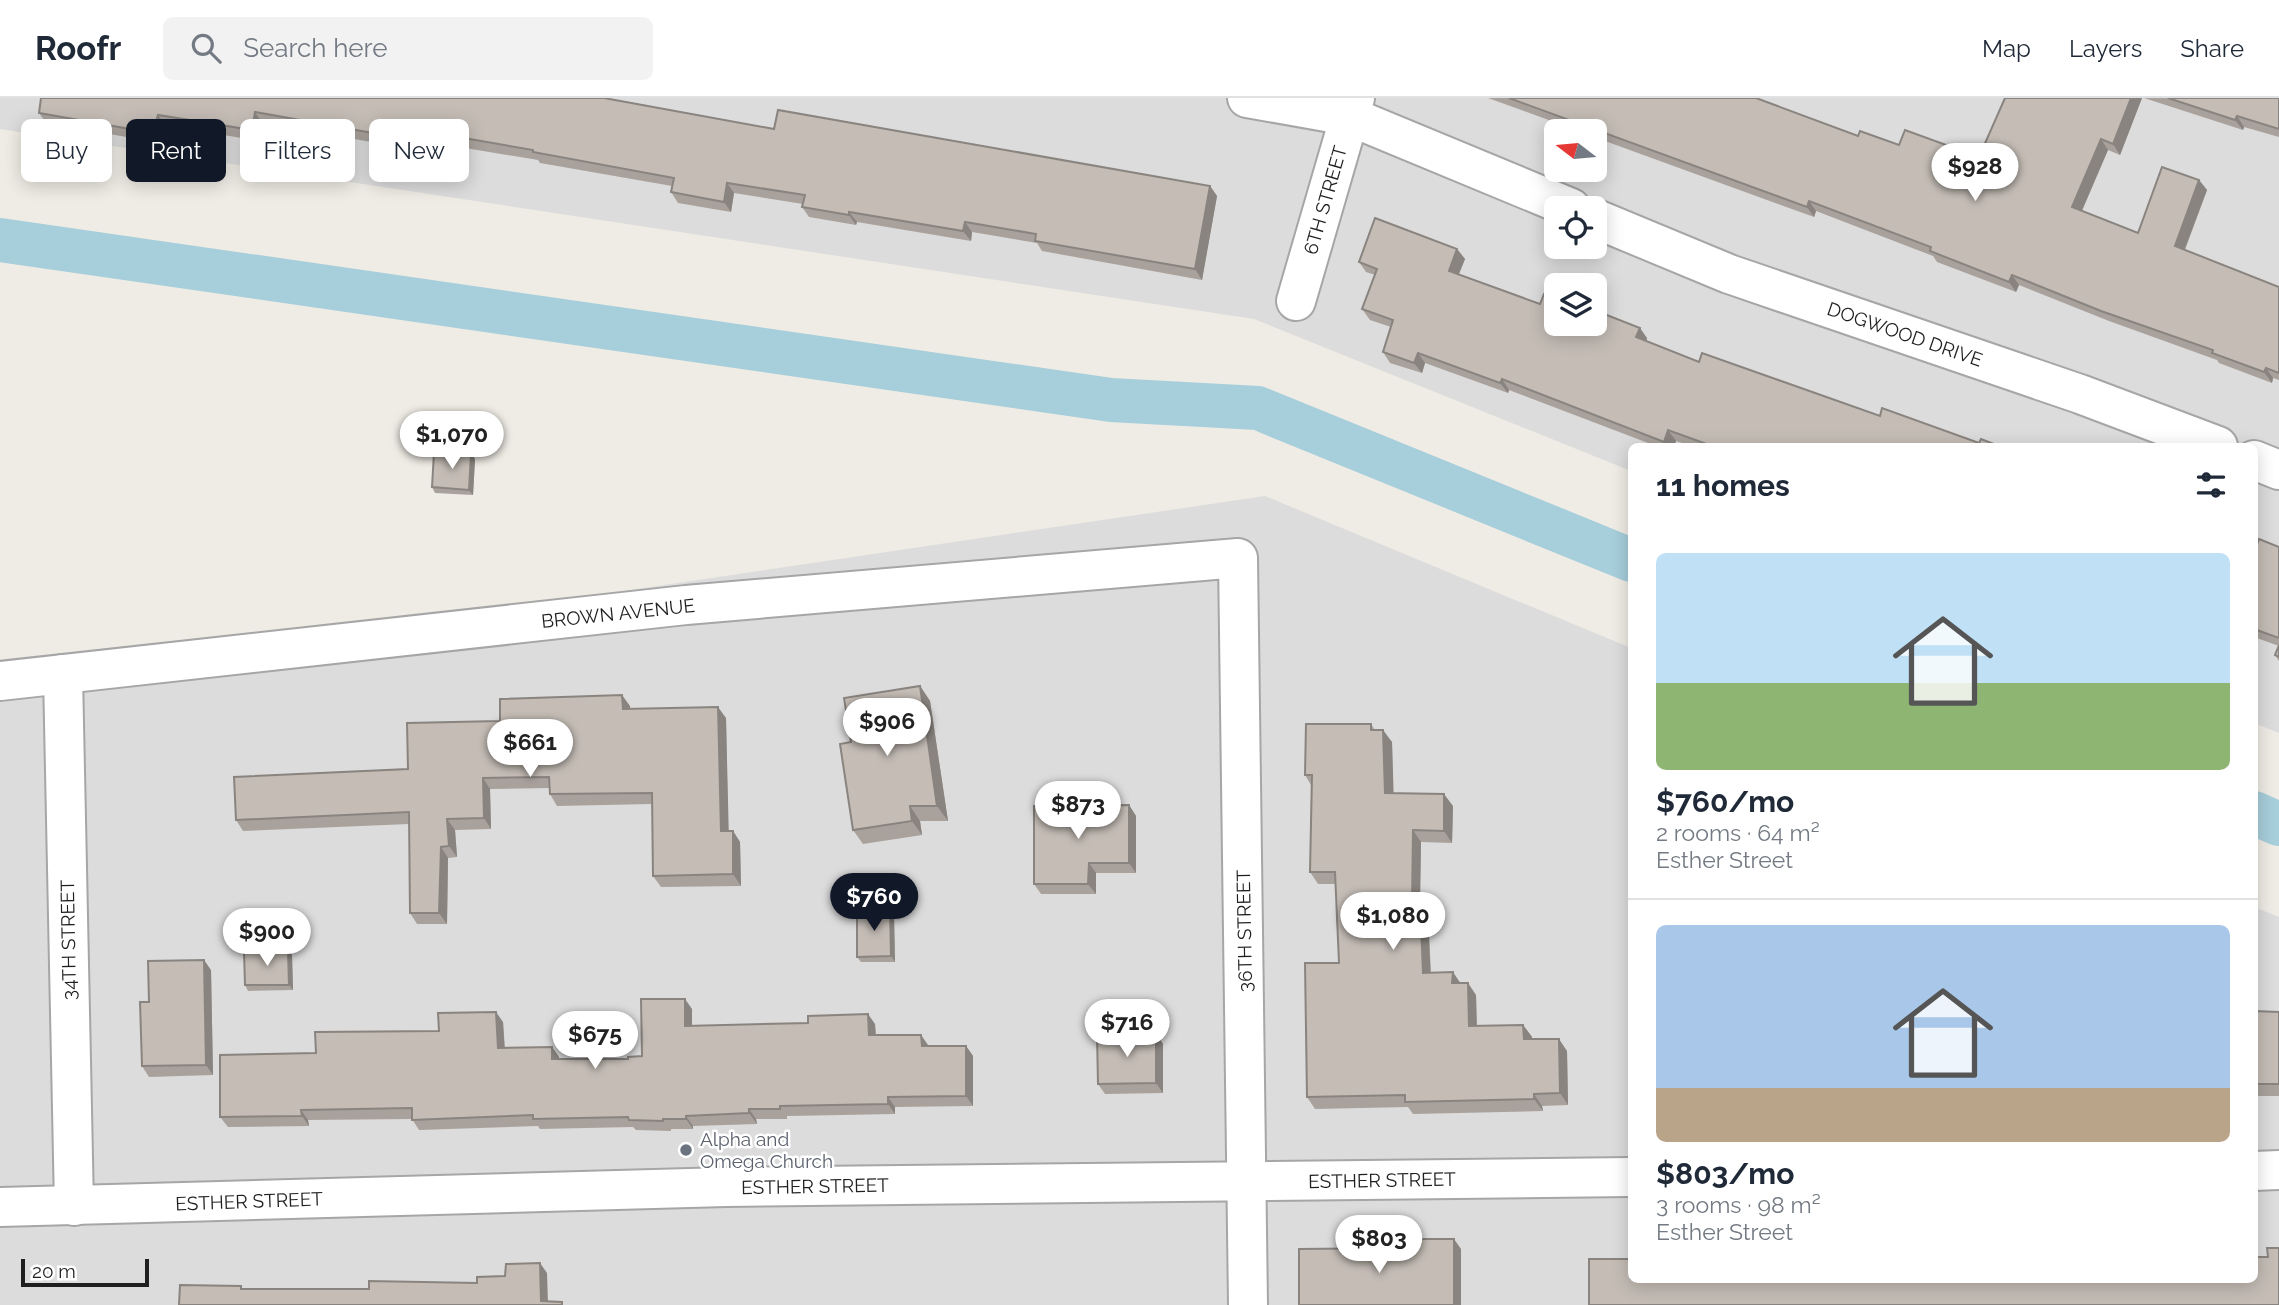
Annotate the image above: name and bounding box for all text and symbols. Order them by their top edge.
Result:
search box [163,17,653,80]
text: Roofr [35,29,121,68]
icon: search [187,29,225,67]
text: Search here [243,33,388,63]
text: Map [1982,34,2031,63]
text: Layers [2069,34,2142,63]
text: Share [2180,34,2244,63]
chip: Buy [21,119,112,182]
chip: Rent [126,119,226,182]
chip: Filters [240,119,355,182]
chip: New [369,119,469,182]
north arrow [1544,119,1606,182]
map controls [1544,119,1607,336]
street label: 6TH STREET [1299,143,1351,257]
pin: $928 [1934,144,2016,203]
text: $928 [1948,152,2003,179]
button: locate [1544,196,1607,259]
button: layers [1544,273,1607,336]
street label: DOGWOOD DRIVE [1825,297,1985,371]
pin: $1,070 [395,412,509,471]
text: $1,070 [416,420,488,447]
icon: filters [2192,466,2230,504]
text: 11 homes [1656,468,1790,503]
street label: BROWN AVENUE [540,594,696,632]
icon: home [1880,598,2006,724]
pin: $906 [846,698,928,758]
text: $906 [859,707,915,734]
pin: $661 [489,720,571,779]
text: $661 [503,728,557,755]
pin: $873 [1037,782,1119,841]
text: $760/mo [1656,784,1794,819]
text: $873 [1051,790,1105,817]
text: 2 rooms · 64 m² [1656,819,1820,846]
text: Esther Street [1656,846,1793,873]
street label: 36TH STREET [1232,869,1256,992]
pin: $760 [833,874,915,933]
street label: 34TH STREET [56,879,80,1000]
text: $760 [846,882,902,909]
pin: $1,080 [1336,892,1450,952]
text: $1,080 [1356,901,1430,928]
pin: $900 [226,908,308,968]
text: $900 [239,917,295,944]
icon: home [1880,970,2006,1096]
pin: $716 [1086,1000,1168,1059]
text: $716 [1101,1008,1153,1035]
pin: $675 [554,1012,636,1071]
text: $675 [568,1020,622,1047]
place label: Alpha and Omega Church [700,1128,833,1172]
marker: Alpha and Omega Church [678,1142,694,1158]
text: $803/mo [1656,1156,1794,1191]
street label: ESTHER STREET [1308,1168,1456,1192]
street label: ESTHER STREET [741,1174,889,1198]
street label: ESTHER STREET [175,1187,324,1215]
text: 3 rooms · 98 m² [1656,1191,1821,1218]
pin: $803 [1338,1216,1420,1275]
text: Esther Street [1656,1218,1793,1245]
text: $803 [1351,1224,1407,1251]
scale bar [21,1256,149,1288]
text: 20 m [32,1260,76,1282]

